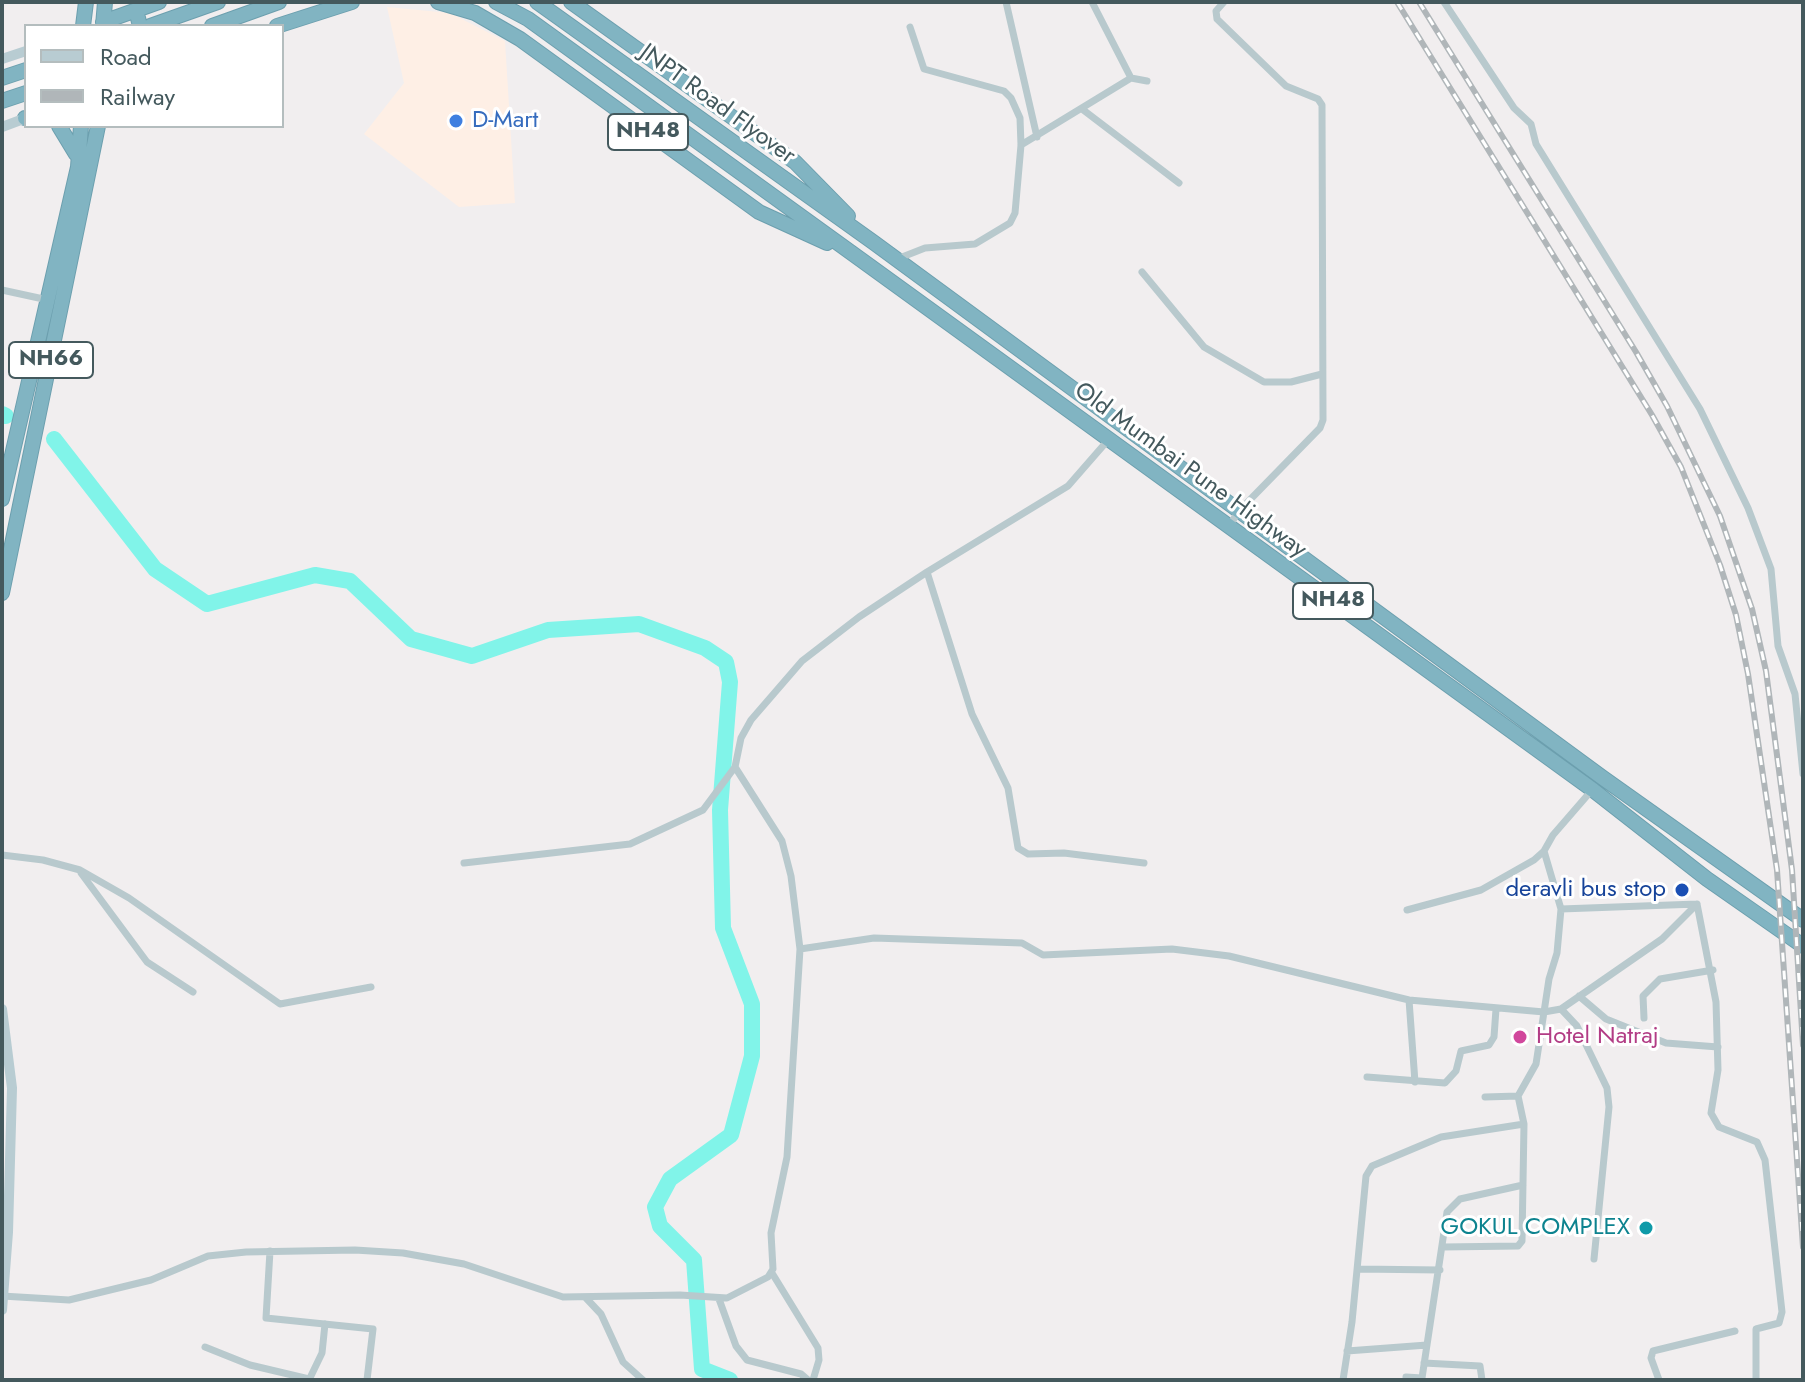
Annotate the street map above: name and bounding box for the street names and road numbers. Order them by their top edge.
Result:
street label: JNPT Road Flyover [634,39,800,171]
road number: NH48 [608,114,688,150]
road number: NH66 [9,342,93,378]
street label: Old Mumbai Pune Highway [1068,377,1312,565]
road number: NH48 [1293,583,1373,619]

